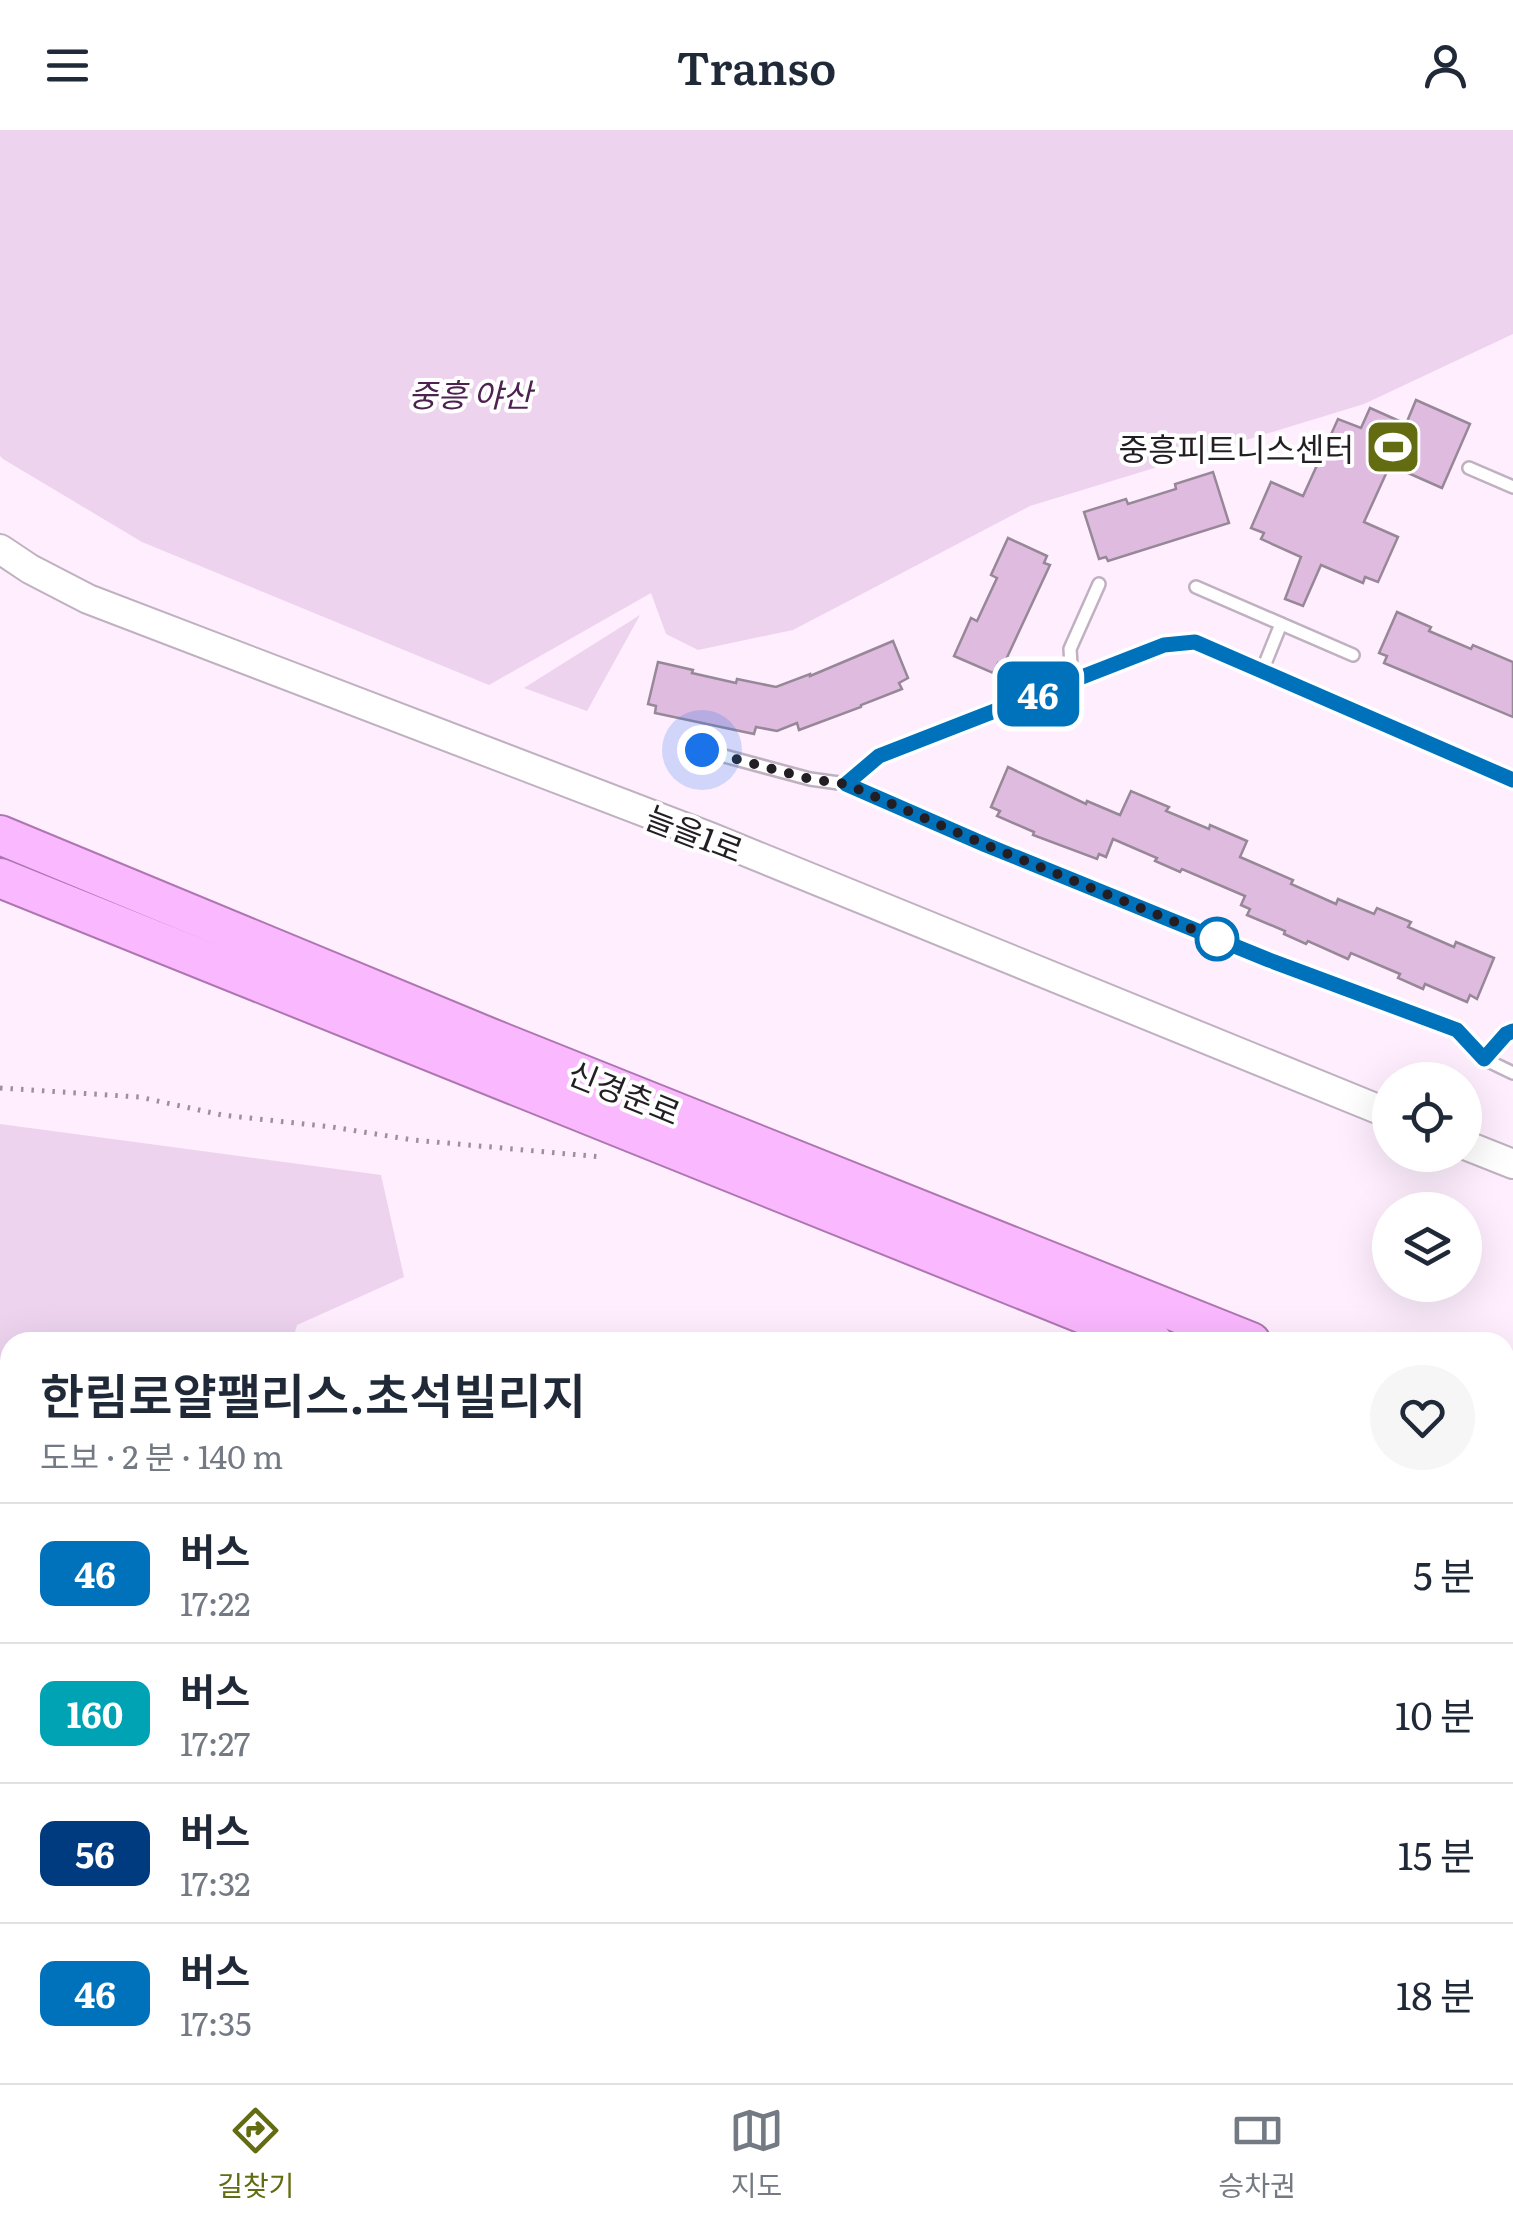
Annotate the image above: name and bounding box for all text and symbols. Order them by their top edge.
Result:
text: Transo [677,32,836,99]
icon: menu [40,38,95,93]
icon: person [1418,38,1473,93]
park label: 중흥 야산 [408,369,535,417]
sports icon: 중흥피트니스센터 [1363,417,1423,477]
place label: 중흥피트니스센터 [1118,423,1354,471]
line badge: 46 [993,662,1083,726]
text: 46 [1017,668,1059,720]
your location [677,725,727,775]
street label: 늘을1로 [639,791,751,873]
unlabelled marker [1196,918,1238,960]
street label: 신경춘로 [561,1047,689,1135]
map controls [1372,1062,1482,1302]
button: locate [1372,1062,1482,1172]
button: layers [1372,1192,1482,1302]
text: 한림로얄팰리스.초석빌리지 [40,1358,586,1429]
button: heart [1370,1365,1475,1470]
text: 도보 · 2 분 · 140 m [40,1431,283,1479]
text: 버스 [180,1521,250,1578]
text: 5 분 [1413,1545,1475,1602]
text: 46 [74,1547,116,1599]
text: 17:22 [180,1578,250,1626]
text: 버스 [180,1661,250,1718]
text: 10 분 [1395,1685,1475,1742]
text: 160 [67,1687,123,1739]
text: 17:27 [180,1718,250,1766]
text: 버스 [180,1801,250,1858]
text: 15 분 [1398,1825,1475,1882]
text: 56 [75,1827,115,1879]
text: 17:32 [180,1858,251,1906]
text: 버스 [180,1941,250,1998]
text: 18 분 [1396,1965,1475,2022]
text: 46 [74,1967,116,2019]
text: 17:35 [180,1998,251,2046]
tab: 길찾기 [217,2103,295,2205]
tab: 지도 [729,2103,784,2205]
tab: 승차권 [1218,2103,1296,2205]

